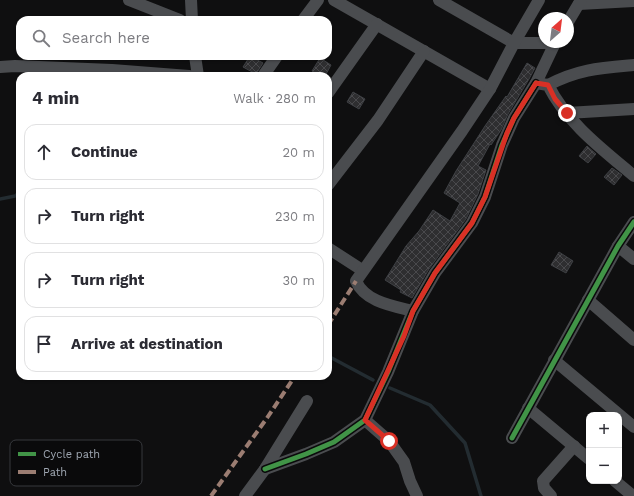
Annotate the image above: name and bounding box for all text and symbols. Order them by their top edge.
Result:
north arrow [538,12,574,48]
search box [16,16,332,60]
icon: search [30,27,52,49]
text: Search here [62,29,150,47]
text: 4 min [32,88,79,108]
text: Walk · 280 m [233,91,316,106]
route end [558,104,576,122]
icon: ahead [33,141,55,163]
text: Continue [71,143,138,161]
text: 20 m [283,145,315,160]
icon: right [33,205,55,227]
text: Turn right [71,207,144,225]
text: 230 m [275,209,315,224]
icon: right [33,269,55,291]
text: Turn right [71,271,144,289]
text: 30 m [283,273,315,288]
icon: arrive [33,333,55,355]
text: Arrive at destination [71,335,223,353]
map controls [586,412,622,484]
button: + [586,412,622,448]
route start [380,432,398,450]
legend [10,440,142,486]
text: Cycle path [43,448,100,461]
button: − [586,448,622,484]
text: Path [43,466,67,479]

